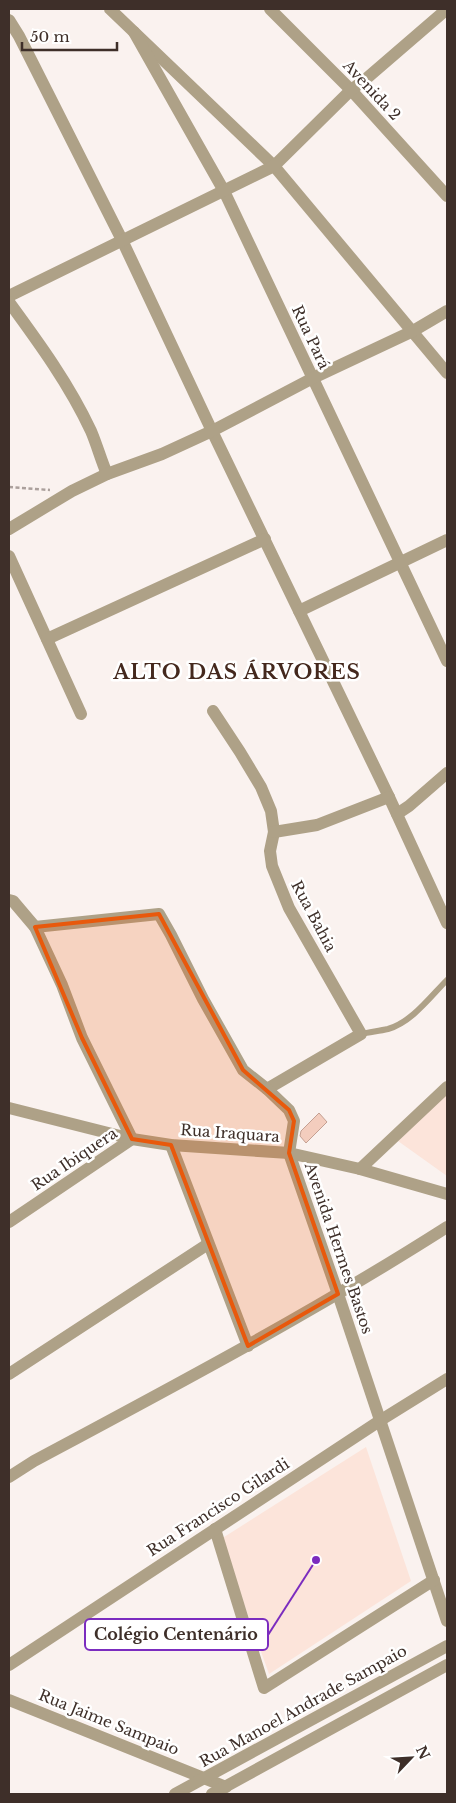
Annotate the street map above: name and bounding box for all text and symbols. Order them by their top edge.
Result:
scale bar [22,20,118,52]
text: 50 m [30,27,70,46]
street label: Avenida 2 [339,55,405,124]
street label: Rua Pará [288,302,334,373]
district label: ALTO DAS ÁRVORES [112,659,361,684]
street label: Rua Bahia [287,877,341,955]
street label: Rua Iraquara [180,1120,281,1146]
street label: Rua Ibiquera [27,1123,121,1195]
street label: Avenida Hermes Bastos [300,1159,377,1336]
street label: Rua Francisco Gilardi [143,1454,293,1560]
callout: Colégio Centenário [85,1619,268,1650]
text: Colégio Centenário [94,1624,258,1644]
street label: Rua Manoel Andrade Sampaio [196,1641,410,1771]
street label: Rua Jaime Sampaio [36,1685,182,1759]
north arrow [386,1733,436,1783]
text: N [412,1743,434,1762]

